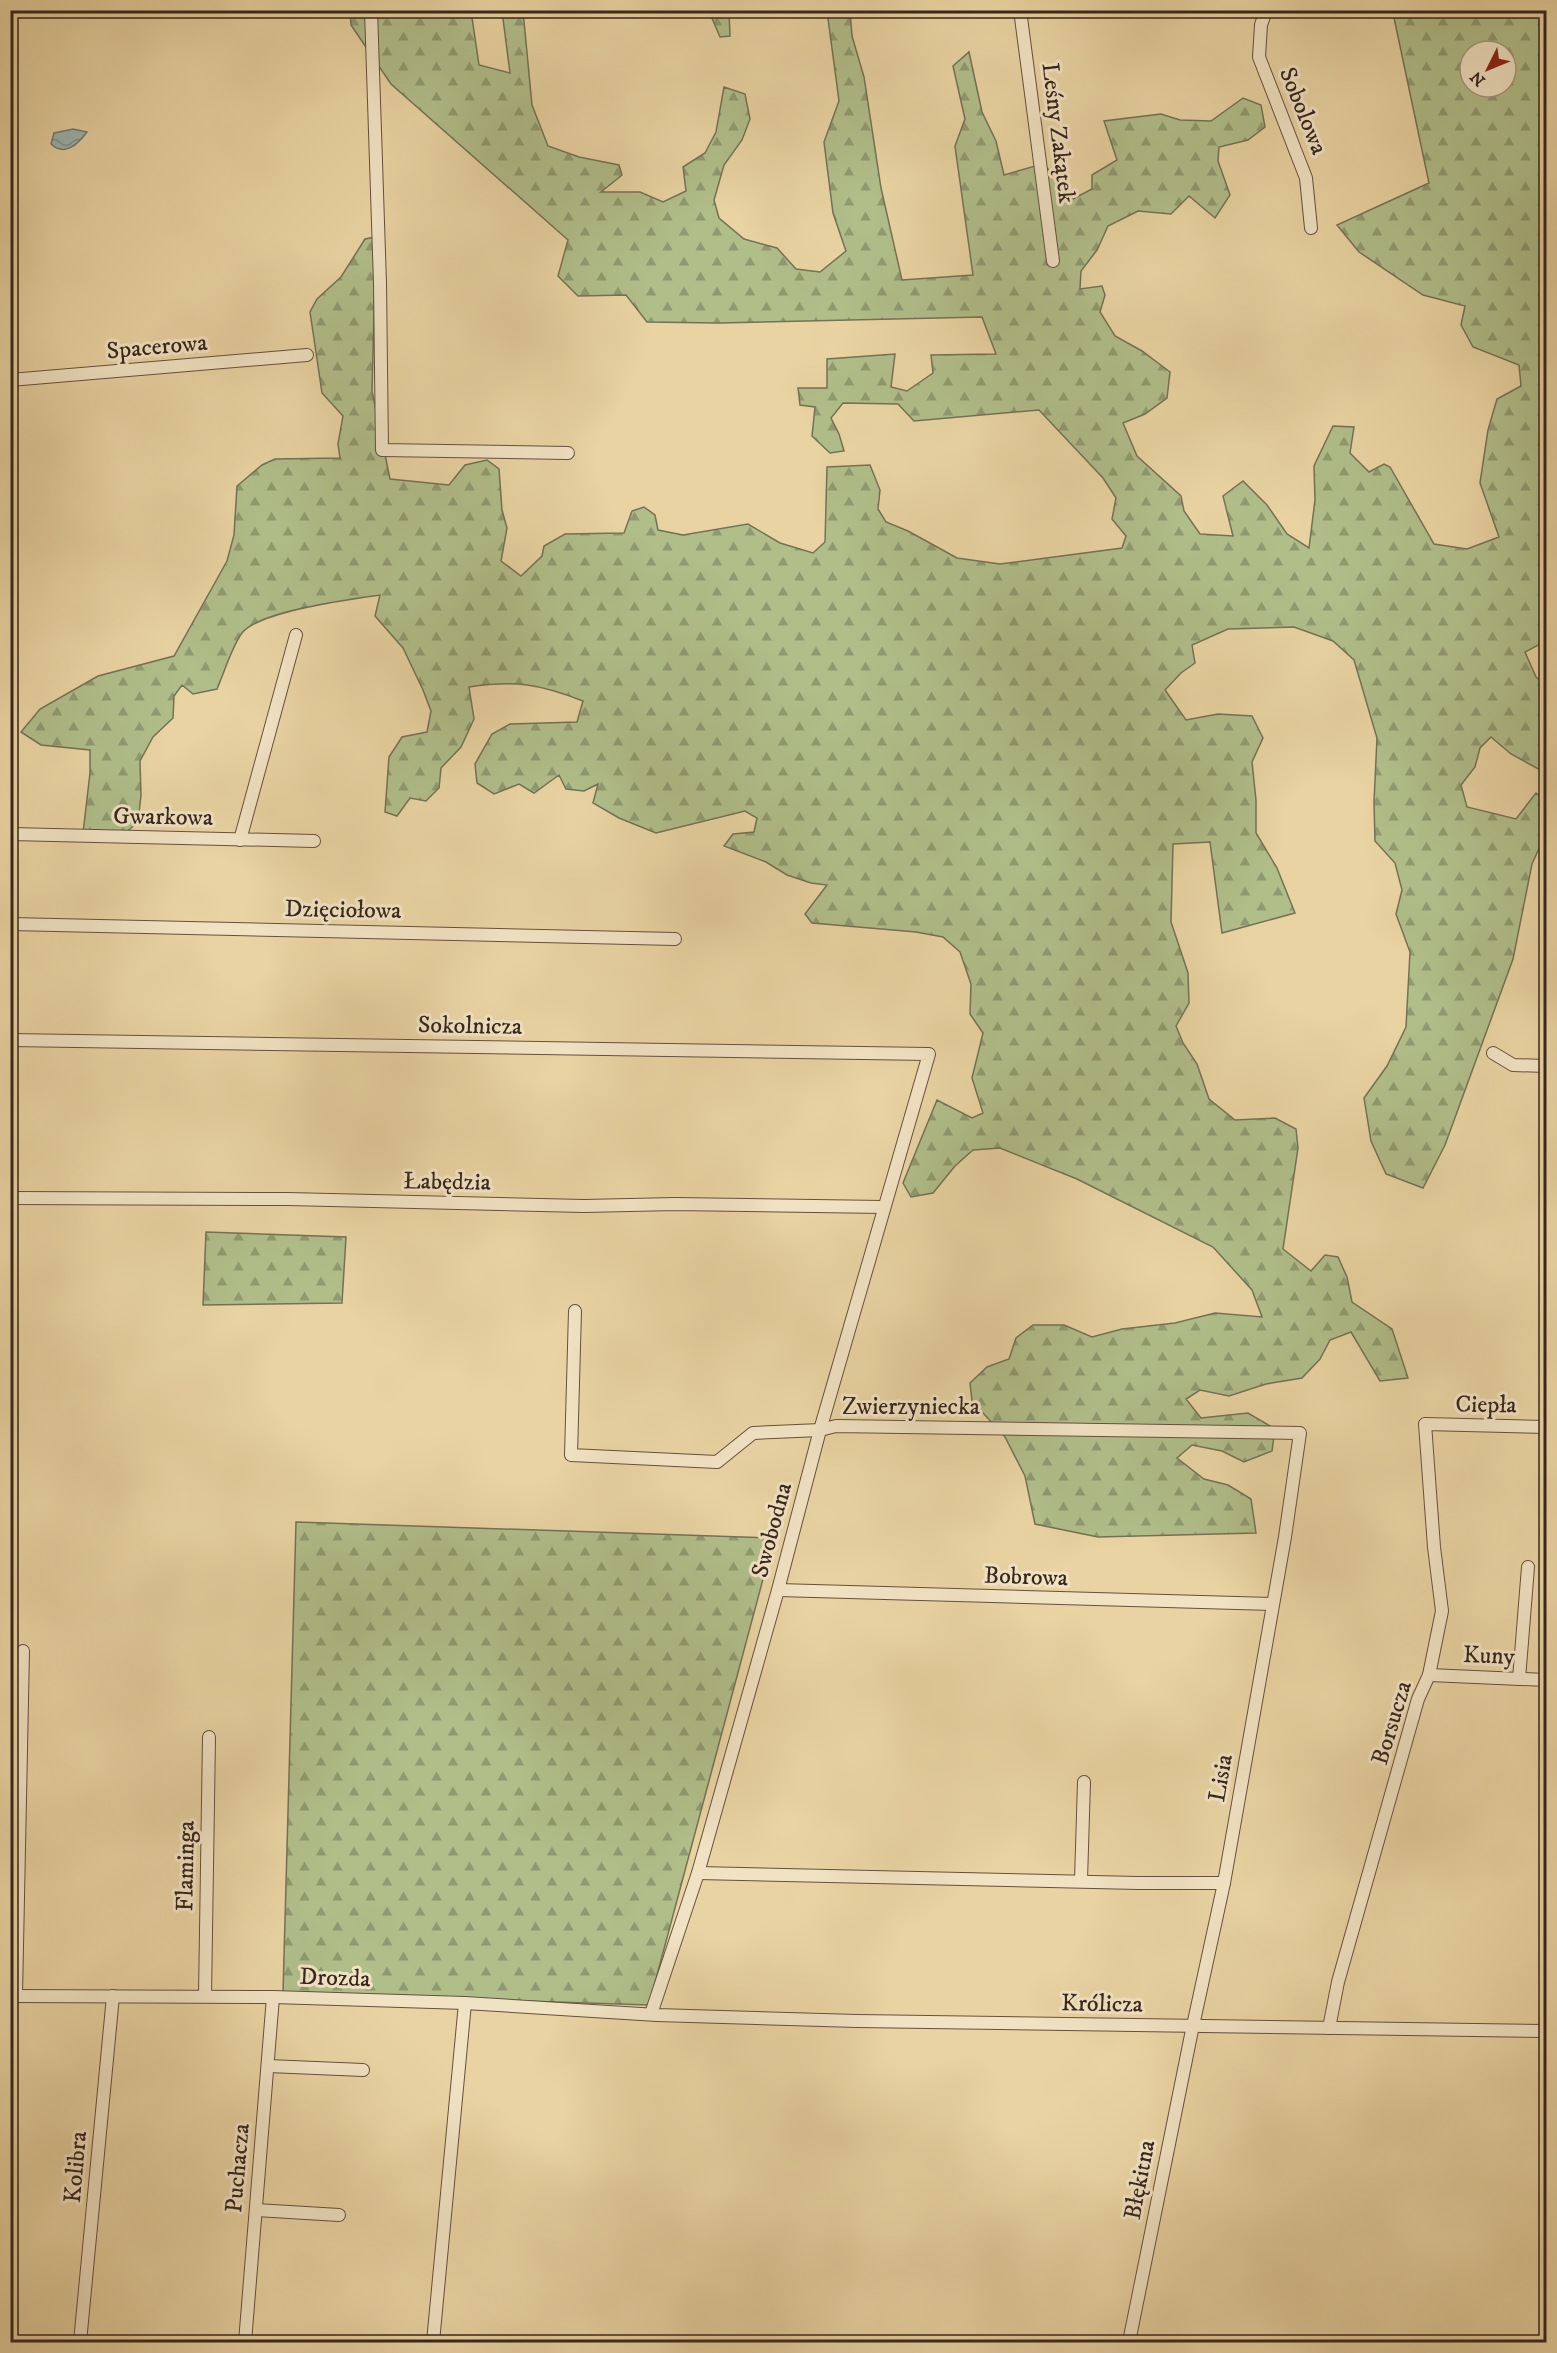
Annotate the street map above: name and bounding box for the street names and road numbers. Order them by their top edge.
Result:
street label: Leśny Zakątek [1034,61,1082,205]
street label: Sobolowa [1272,63,1334,160]
street label: Spacerowa [105,328,210,366]
street label: Gwarkowa [113,801,214,833]
street label: Dzięciołowa [284,894,402,926]
street label: Sokolnicza [418,1010,523,1042]
street label: Łabędzia [403,1166,492,1198]
street label: Ciepła [1455,1389,1518,1421]
street label: Zwierzyniecka [842,1392,981,1422]
street label: Swobodna [745,1478,799,1581]
street label: Bobrowa [983,1561,1069,1593]
street label: Kuny [1462,1640,1516,1672]
street label: Borsucza [1365,1677,1419,1769]
street label: Lisia [1202,1751,1240,1804]
street label: Flaminga [170,1820,202,1912]
street label: Drozda [299,1962,372,1994]
street label: Królicza [1061,1988,1144,2020]
street label: Puchacza [219,2121,257,2214]
street label: Kolibra [58,2129,94,2204]
street label: Błękitna [1118,2137,1163,2222]

